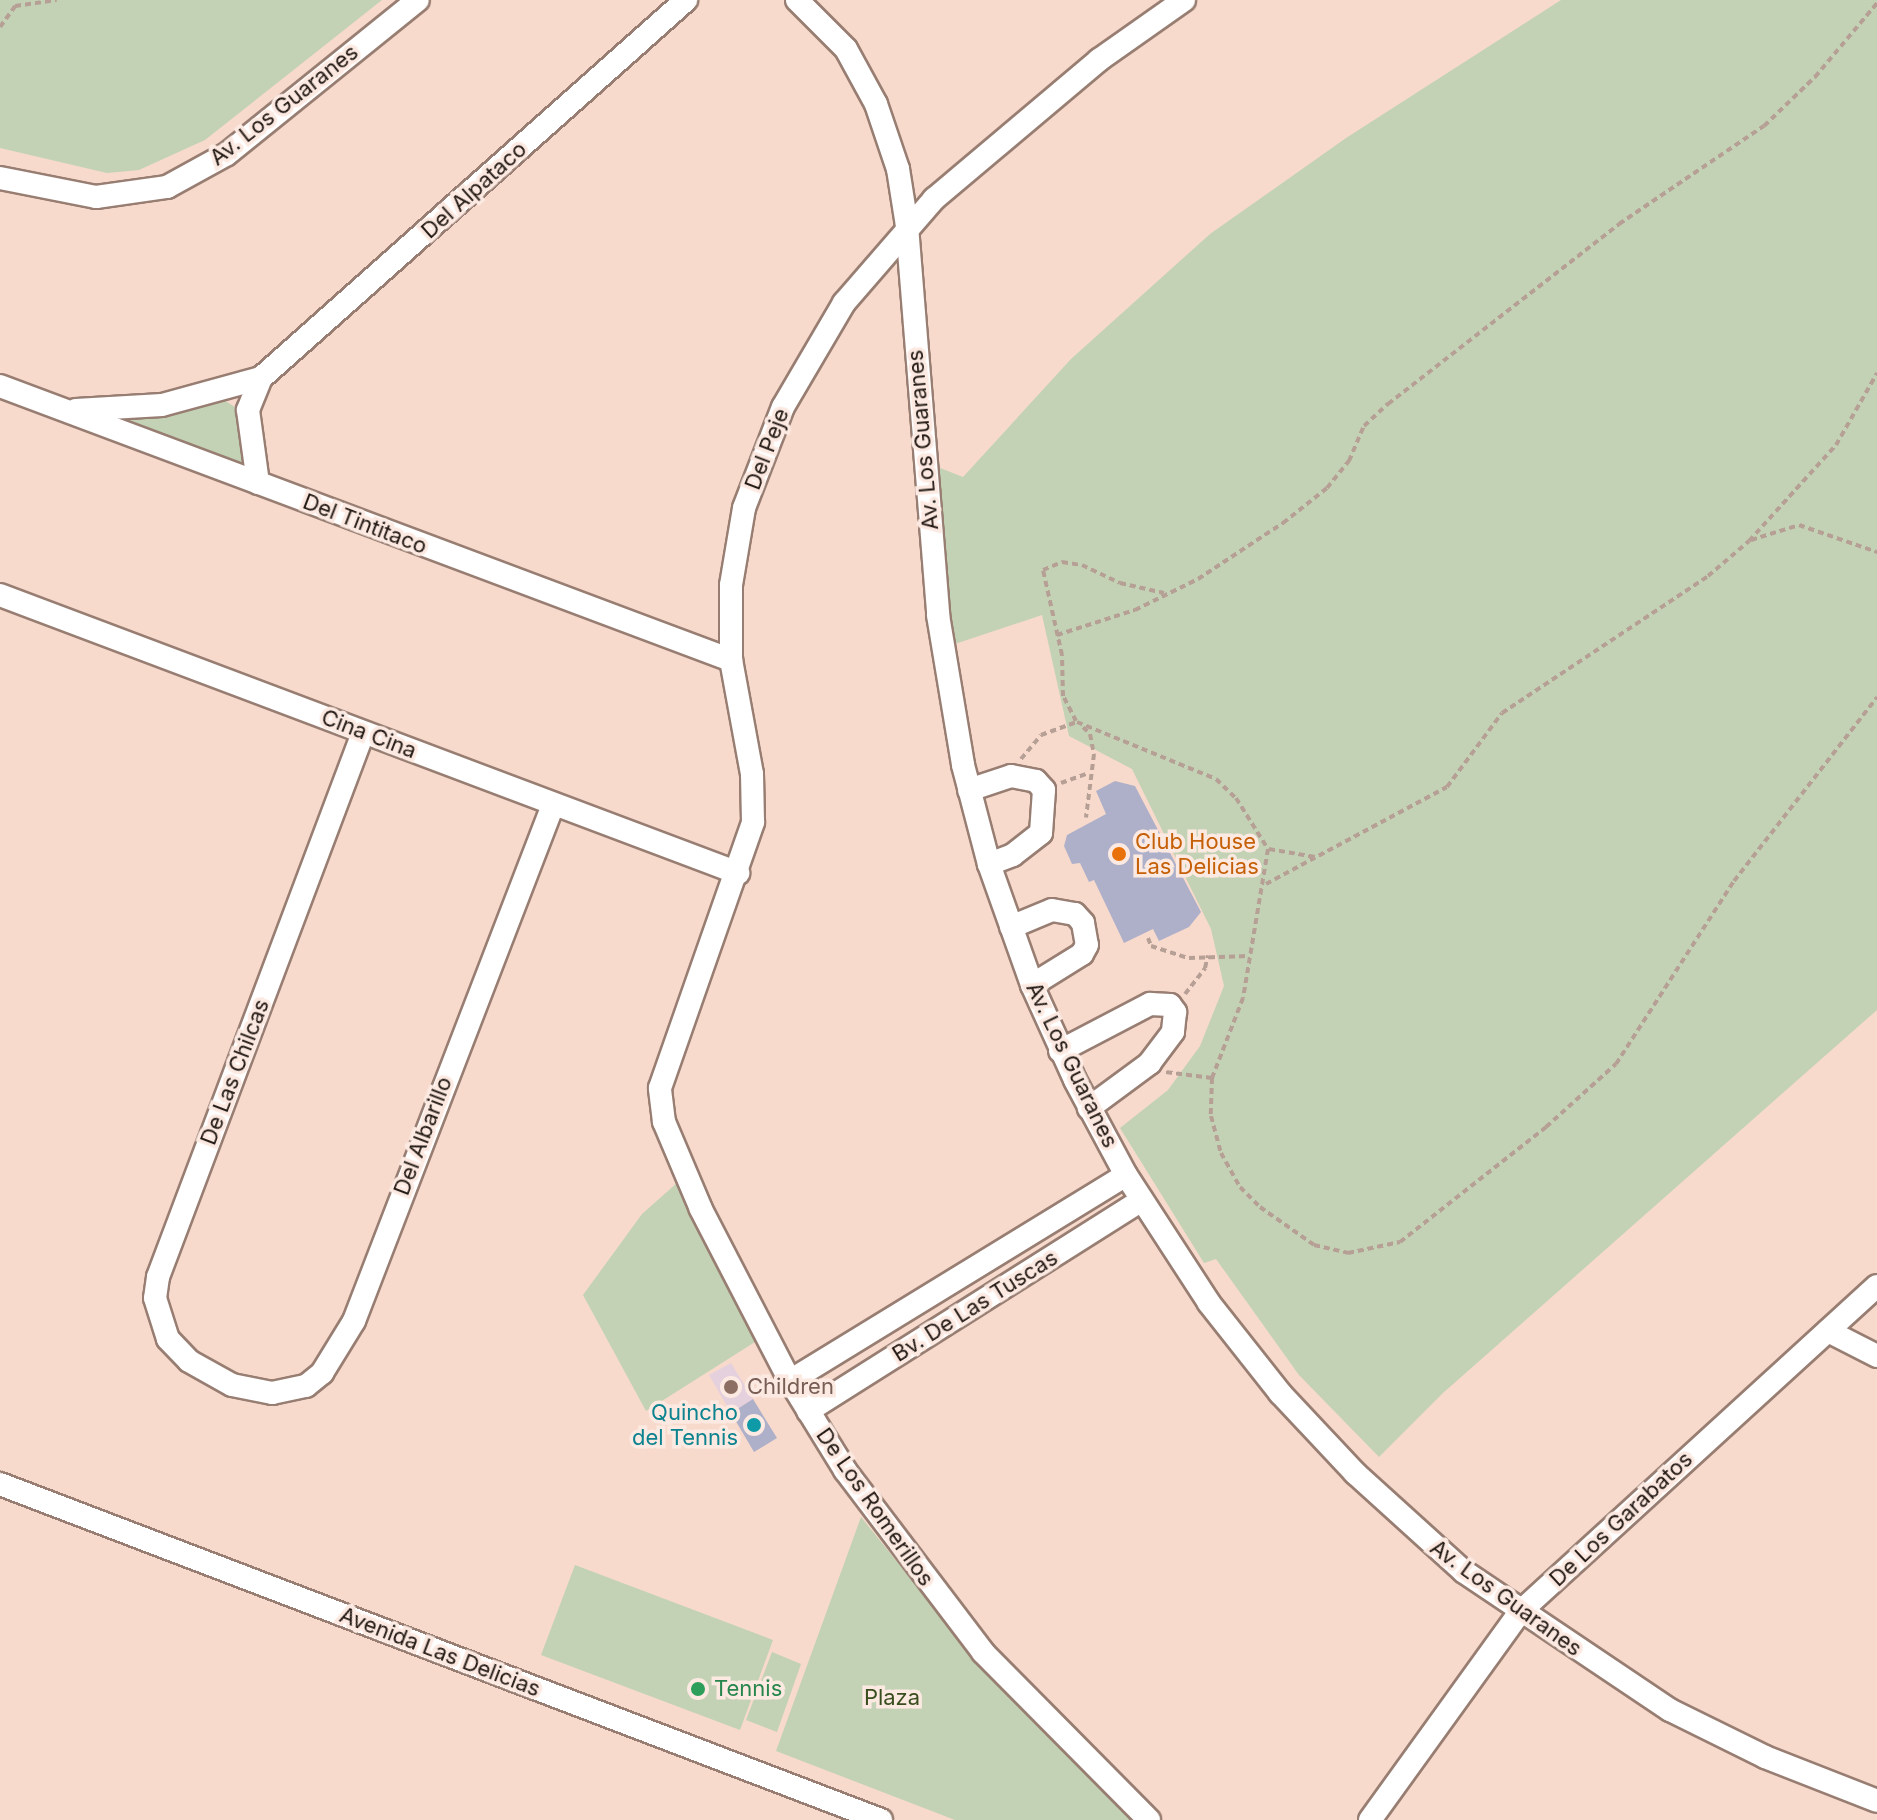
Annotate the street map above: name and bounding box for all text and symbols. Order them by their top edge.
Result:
street label: Av. Los Guaranes [205,39,363,171]
street label: Del Alpataco [416,136,532,244]
street label: Av. Los Guaranes [902,349,944,531]
street label: Del Peje [739,405,795,493]
street label: Del Tintitaco [299,488,431,560]
street label: Cina Cina [318,704,420,764]
place label: Club House Las Delicias [1135,828,1259,880]
marker: Club House Las Delicias [1110,845,1128,863]
street label: Av. Los Guaranes [1020,978,1124,1152]
street label: De Las Chilcas [195,995,275,1149]
street label: Del Albarillo [388,1073,458,1199]
street label: Bv. De Las Tuscas [888,1245,1062,1367]
place label: Children [747,1374,834,1400]
marker: Children [722,1378,740,1396]
place label: Quincho del Tennis [632,1399,738,1450]
marker: Quincho del Tennis [745,1416,763,1434]
street label: De Los Romerillos [811,1423,939,1591]
street label: De Los Garabatos [1544,1446,1698,1592]
street label: Av. Los Guaranes [1425,1534,1587,1662]
street label: Avenida Las Delicias [336,1602,544,1702]
place label: Tennis [714,1676,782,1702]
marker: Tennis [689,1680,707,1698]
park label: Plaza [864,1685,920,1711]

